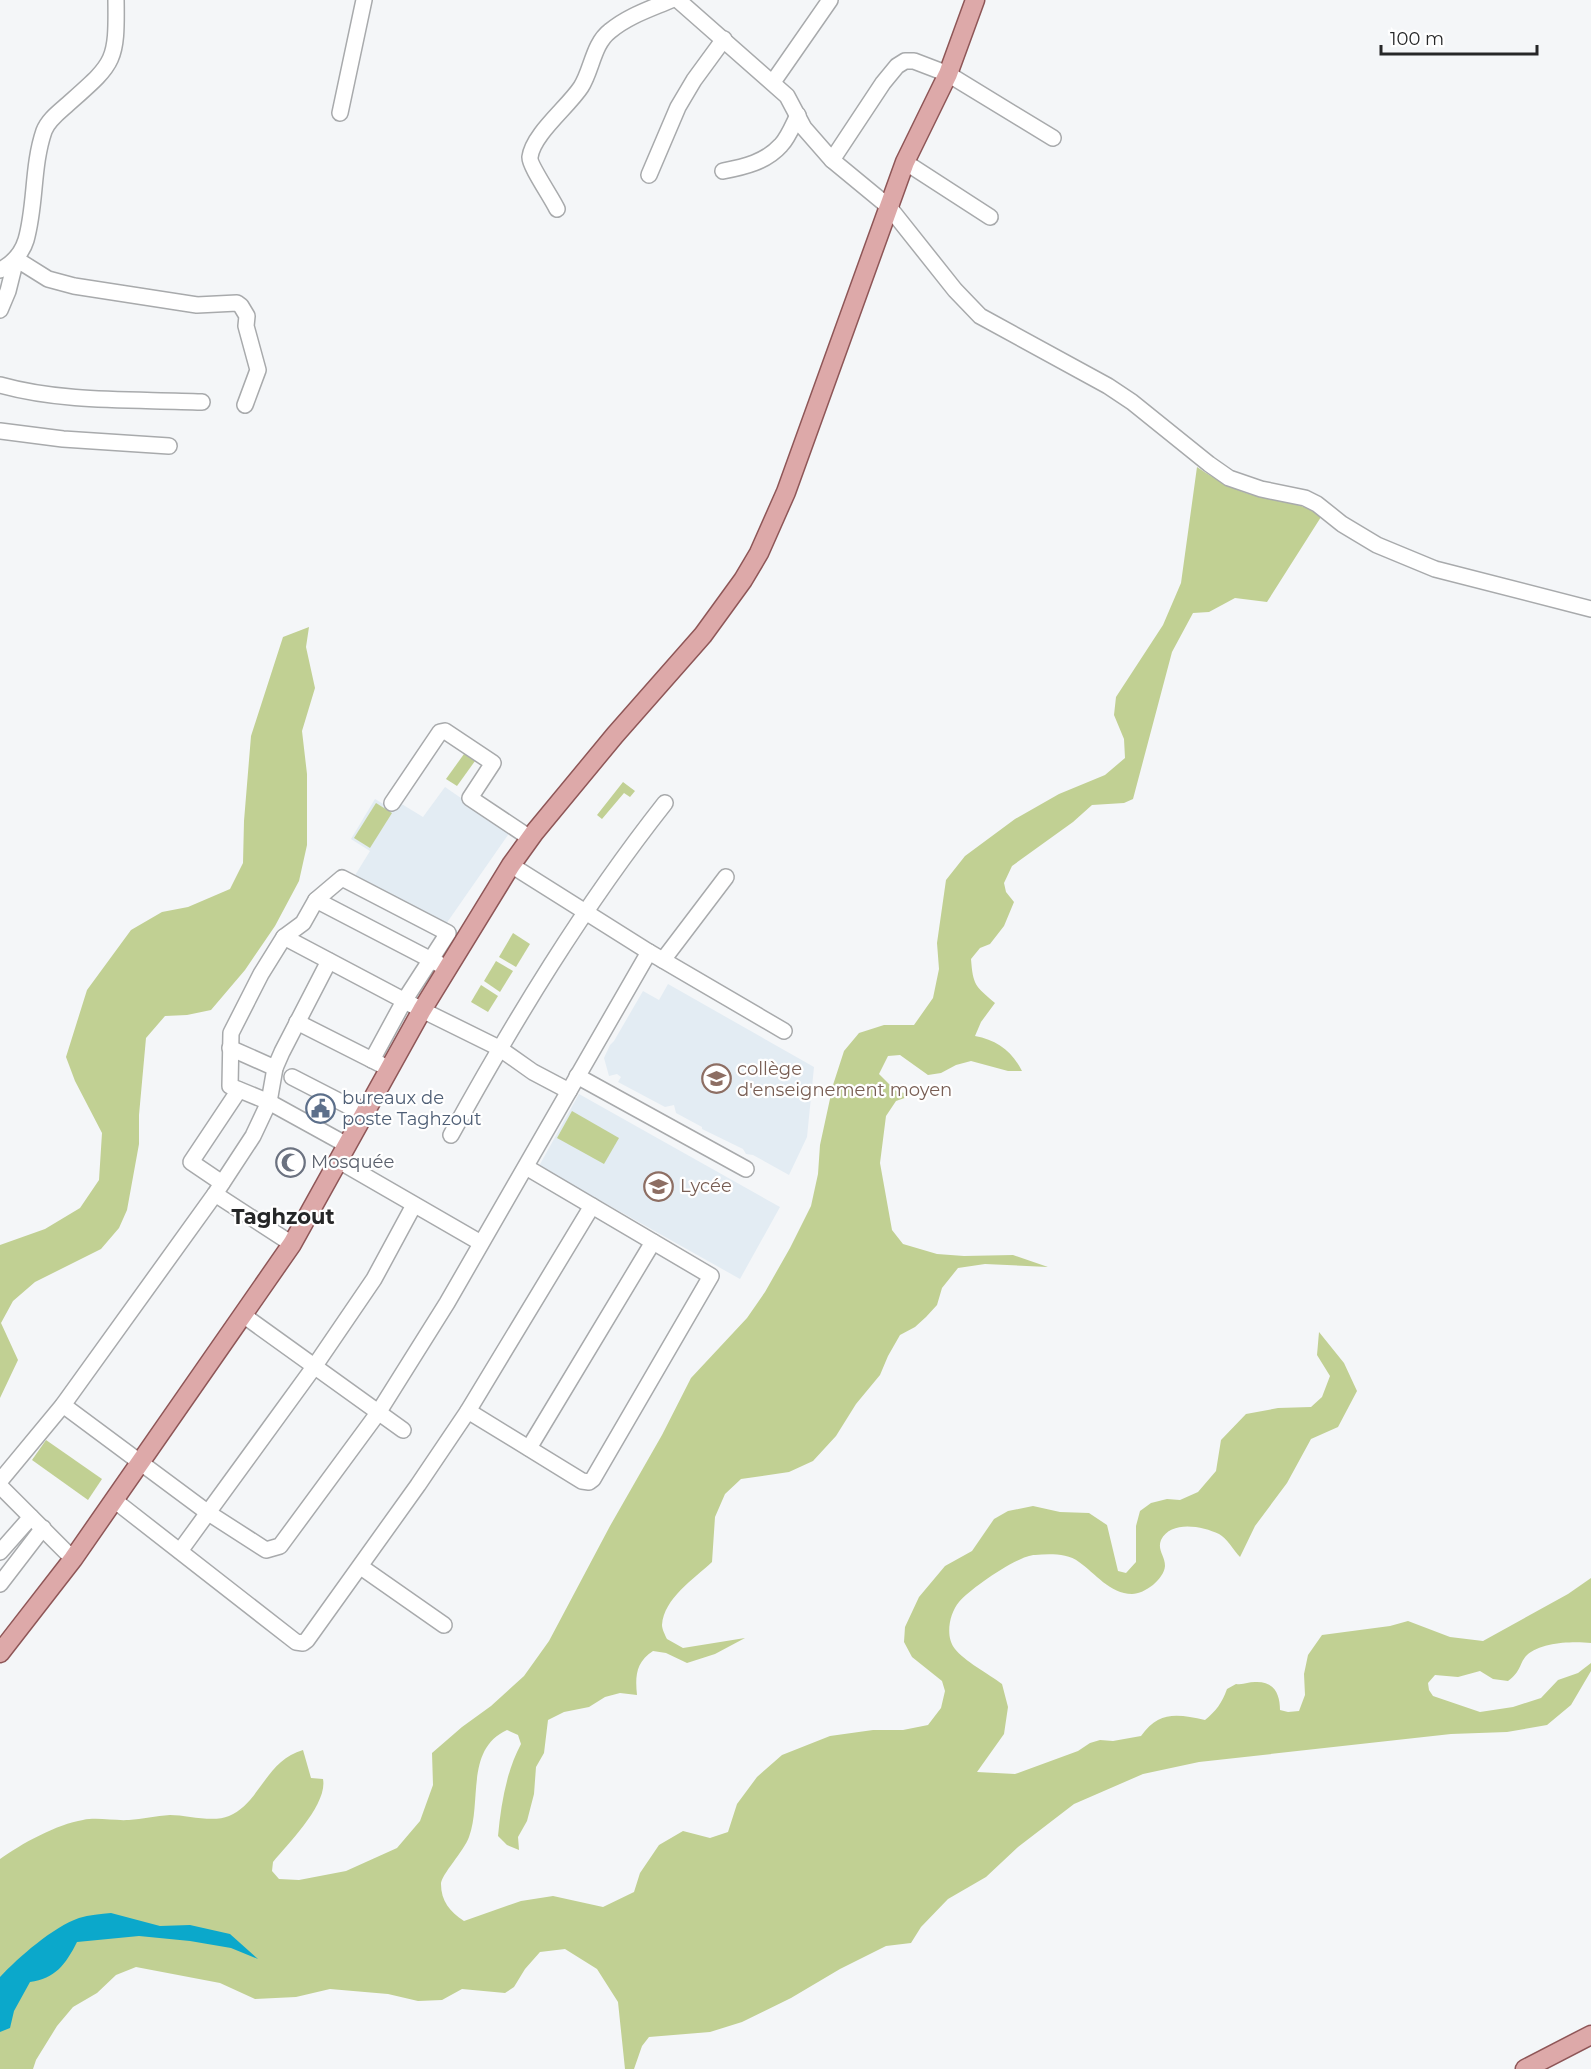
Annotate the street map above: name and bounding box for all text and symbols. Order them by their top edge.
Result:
scale bar [1381,18,1537,56]
text: 100 m [1390,28,1444,50]
place label: collège d'enseignement moyen [737,1058,952,1101]
school or university icon: collège d'enseignement moyen [700,1063,732,1095]
place label: bureaux de poste Taghzout [342,1087,482,1130]
public building icon: bureaux de poste Taghzout [305,1092,337,1124]
mosque icon: Mosquée [274,1146,306,1178]
place label: Mosquée [311,1151,394,1173]
school or university icon: Lycée [643,1170,675,1202]
place label: Lycée [680,1175,732,1197]
district label: Taghzout [231,1204,335,1229]

